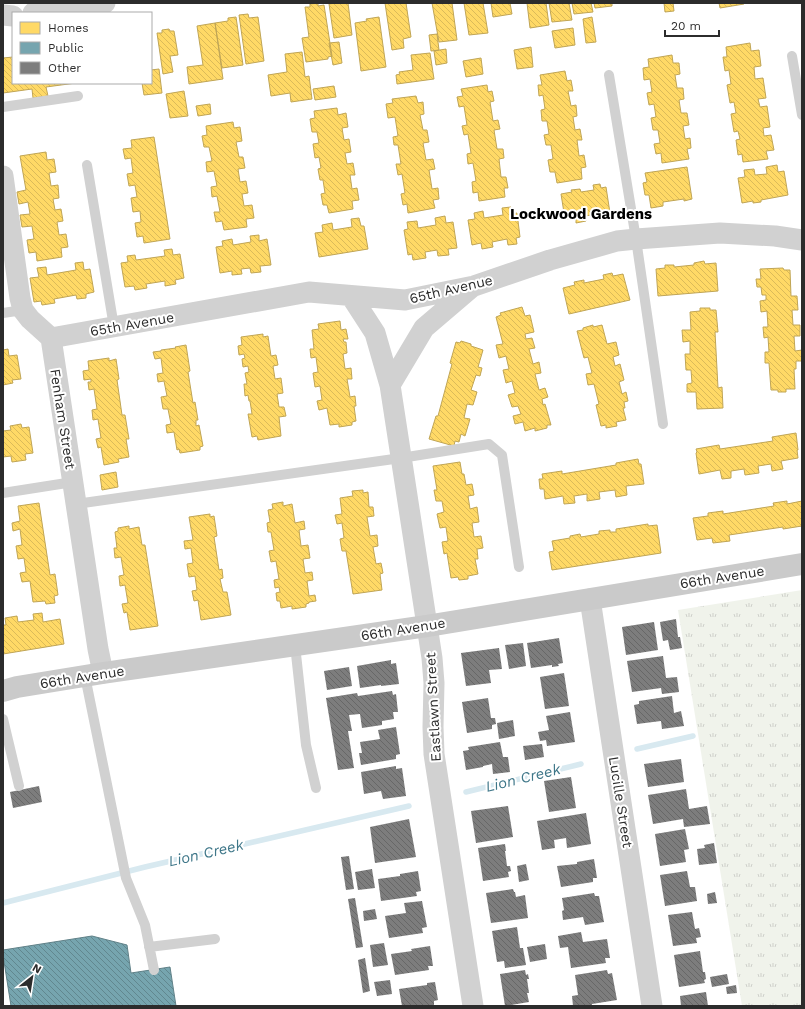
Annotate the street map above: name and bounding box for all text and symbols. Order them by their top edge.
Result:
legend [12,12,152,84]
scale bar [665,12,719,38]
text: 20 m [671,19,701,33]
text: Homes [48,21,89,35]
text: Public [48,41,84,55]
text: Other [48,61,81,75]
district label: Lockwood Gardens [510,205,652,223]
street label: 65th Avenue [408,272,494,306]
street label: 65th Avenue [89,309,175,339]
street label: Fenham Street [47,368,79,470]
street label: 66th Avenue [679,562,765,592]
street label: 66th Avenue [360,614,446,644]
street label: Eastlawn Street [422,652,444,762]
street label: 66th Avenue [39,662,125,692]
street label: Lucille Street [606,755,636,849]
water label: Lion Creek [484,760,563,796]
water label: Lion Creek [167,835,246,870]
north arrow [12,957,52,997]
text: N [30,961,44,976]

